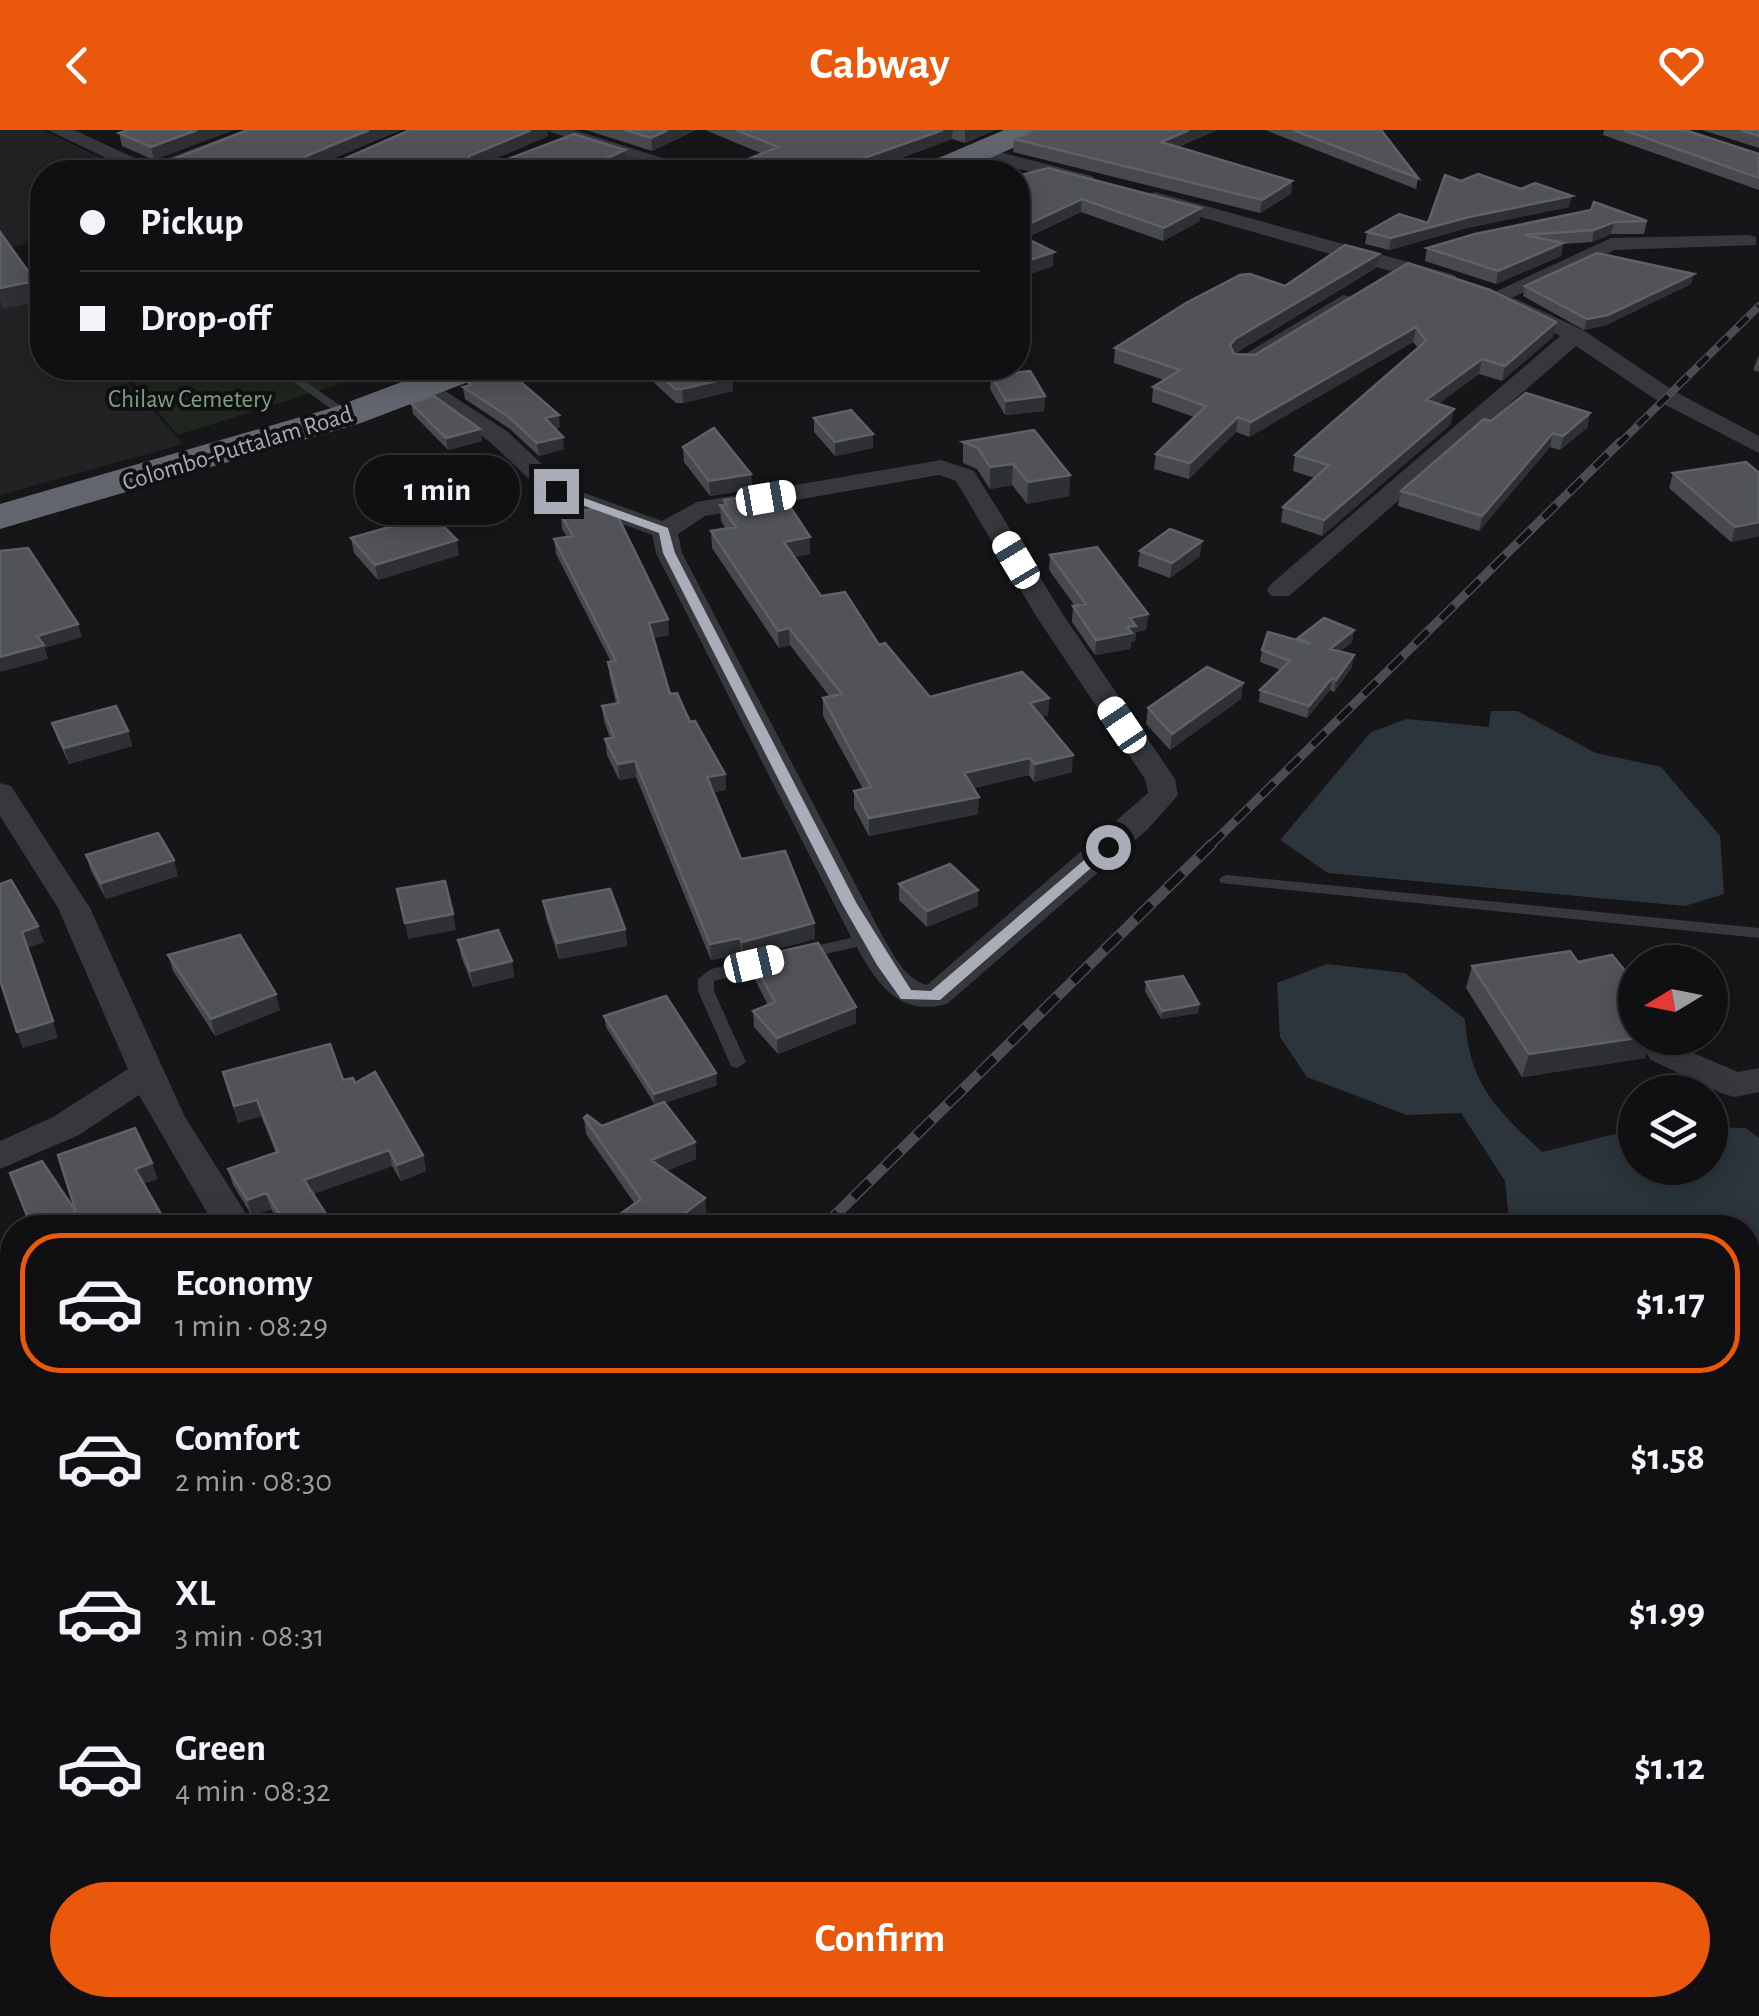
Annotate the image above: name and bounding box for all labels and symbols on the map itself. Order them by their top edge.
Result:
park label: Chilaw Cemetery [108,387,272,412]
street label: Colombo-Puttalam Road [119,401,356,495]
callout: 1 min [356,456,521,526]
route end [534,469,579,514]
car [734,478,798,518]
car [988,527,1044,593]
car [1093,692,1151,758]
route start [1086,825,1131,870]
car [721,943,787,985]
north arrow [1618,945,1728,1055]

